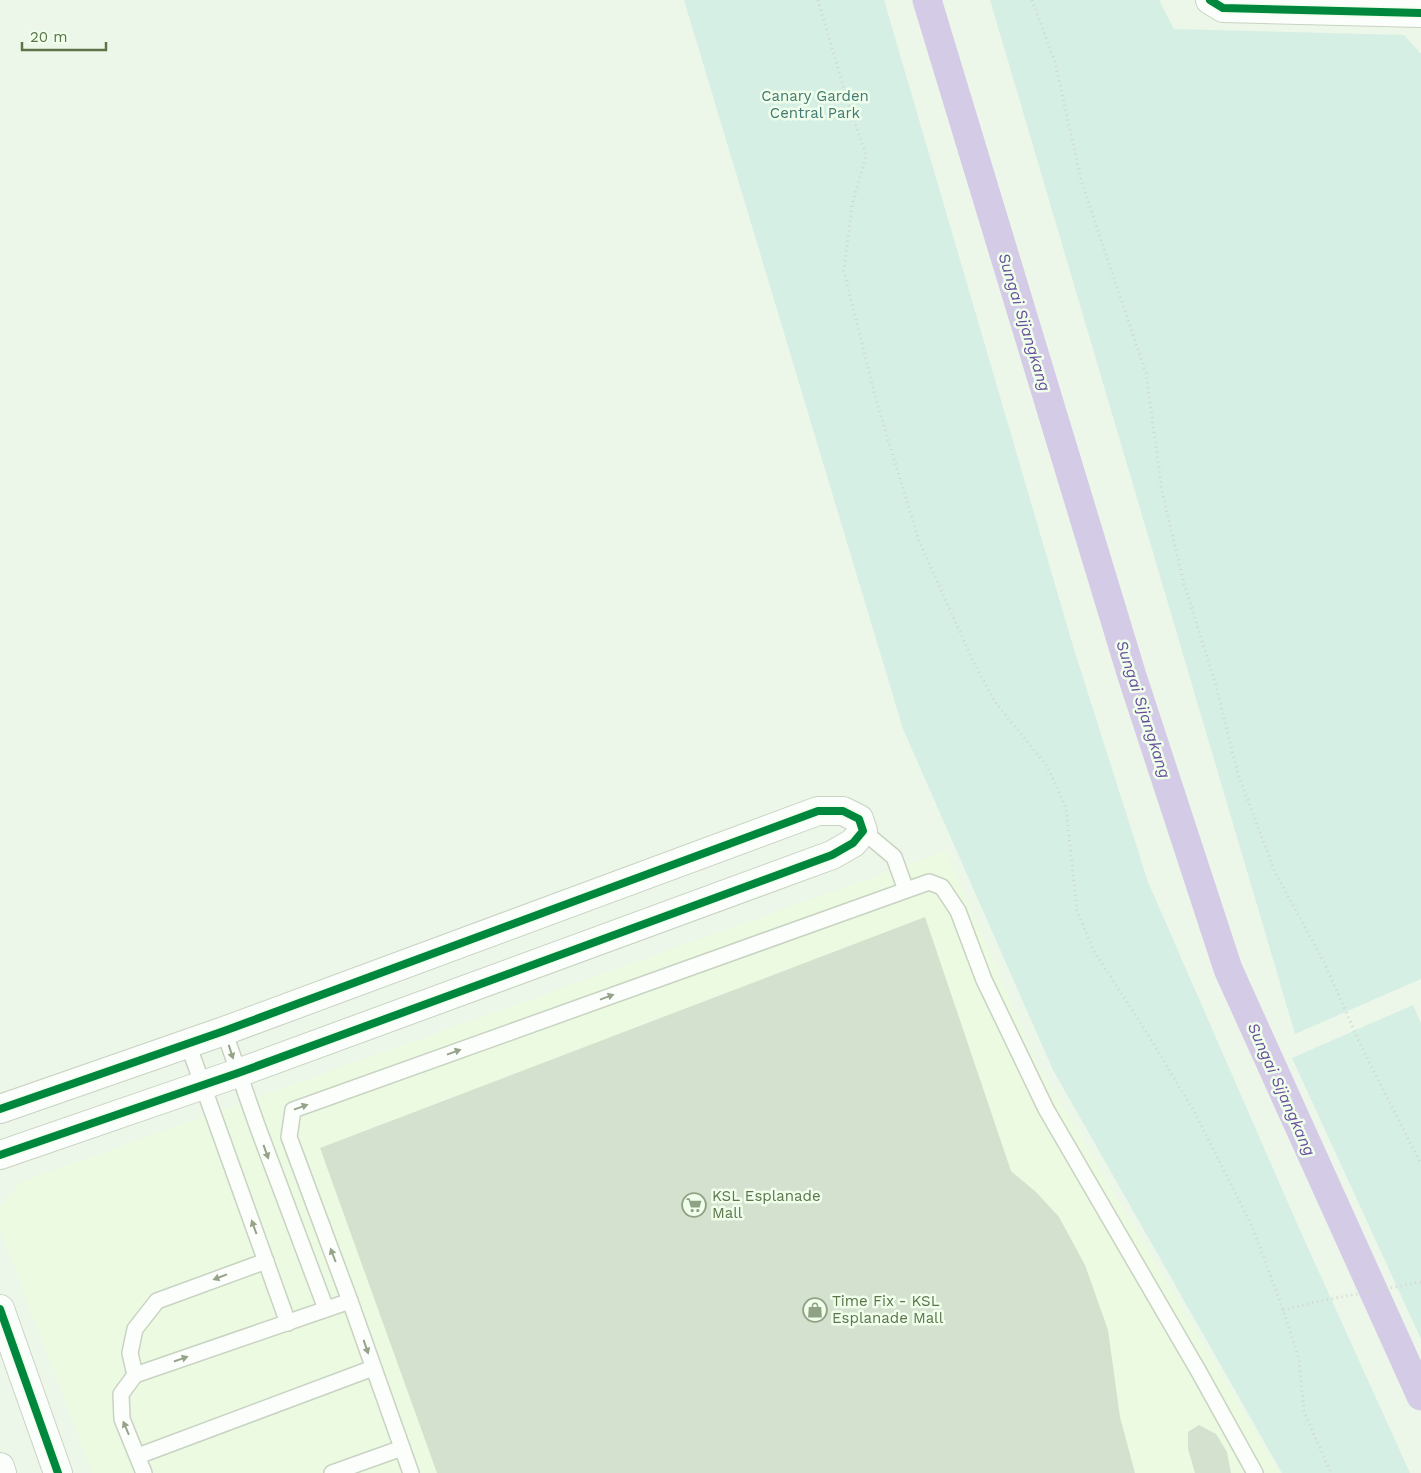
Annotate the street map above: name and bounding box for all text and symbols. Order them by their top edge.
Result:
scale bar [22,20,106,52]
text: 20 m [30,28,68,46]
park label: Canary Garden Central Park [761,87,869,122]
water label: Sungai Sijangkang [994,251,1055,394]
water label: Sungai Sijangkang [1112,638,1175,781]
one-way arrow [600,993,615,1001]
water label: Sungai Sijangkang [1244,1020,1320,1159]
one-way arrow [227,1045,235,1060]
one-way arrow [447,1048,462,1056]
one-way arrow [294,1103,309,1111]
one-way arrow [263,1144,270,1159]
place label: KSL Esplanade Mall [712,1187,821,1222]
supermarket icon: KSL Esplanade Mall [681,1192,707,1218]
one-way arrow [250,1220,257,1235]
one-way arrow [329,1247,337,1262]
one-way arrow [213,1274,227,1282]
place label: Time Fix - KSL Esplanade Mall [832,1292,944,1327]
shop icon: Time Fix - KSL Esplanade Mall [802,1297,828,1323]
one-way arrow [362,1340,370,1355]
one-way arrow [174,1355,189,1362]
one-way arrow [121,1421,129,1435]

